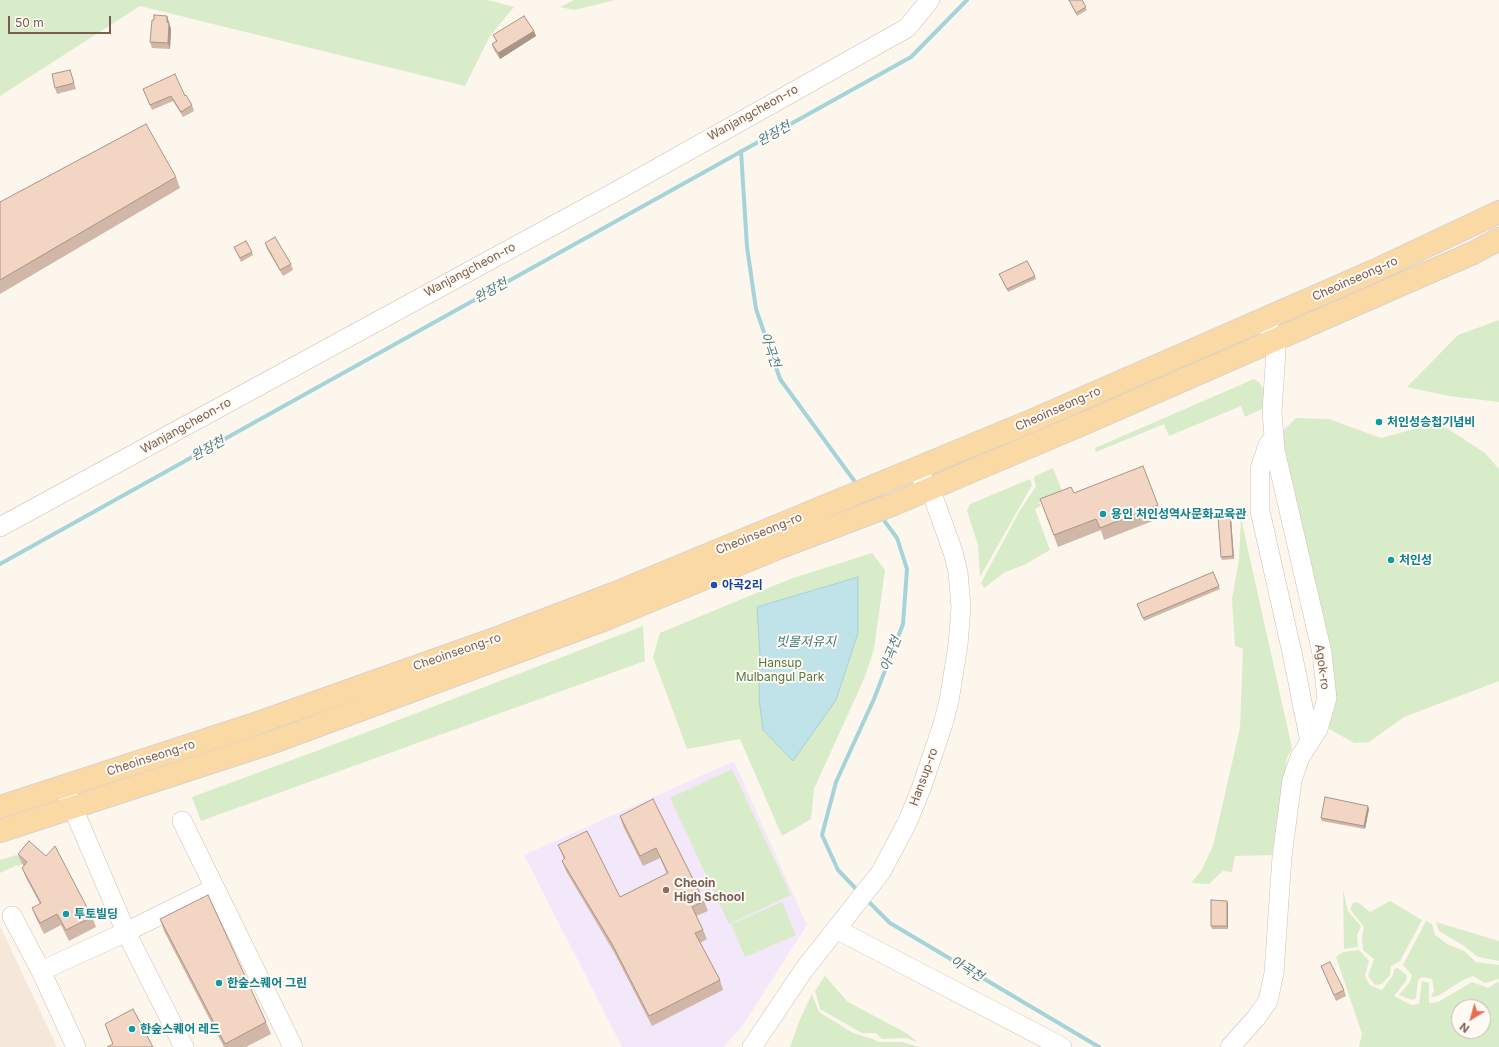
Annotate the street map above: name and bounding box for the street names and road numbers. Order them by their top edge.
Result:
street label: Wanjangcheon-ro [705,82,801,144]
street label: Wanjangcheon-ro [422,240,518,300]
street label: Cheoinseong-ro [1310,254,1400,304]
street label: Cheoinseong-ro [1013,384,1103,434]
street label: Wanjangcheon-ro [138,395,234,457]
street label: Cheoinseong-ro [714,510,804,558]
street label: Cheoinseong-ro [411,630,503,674]
street label: Agok-ro [1312,643,1332,691]
street label: Cheoinseong-ro [105,737,197,779]
street label: Hansup-ro [907,746,941,808]

